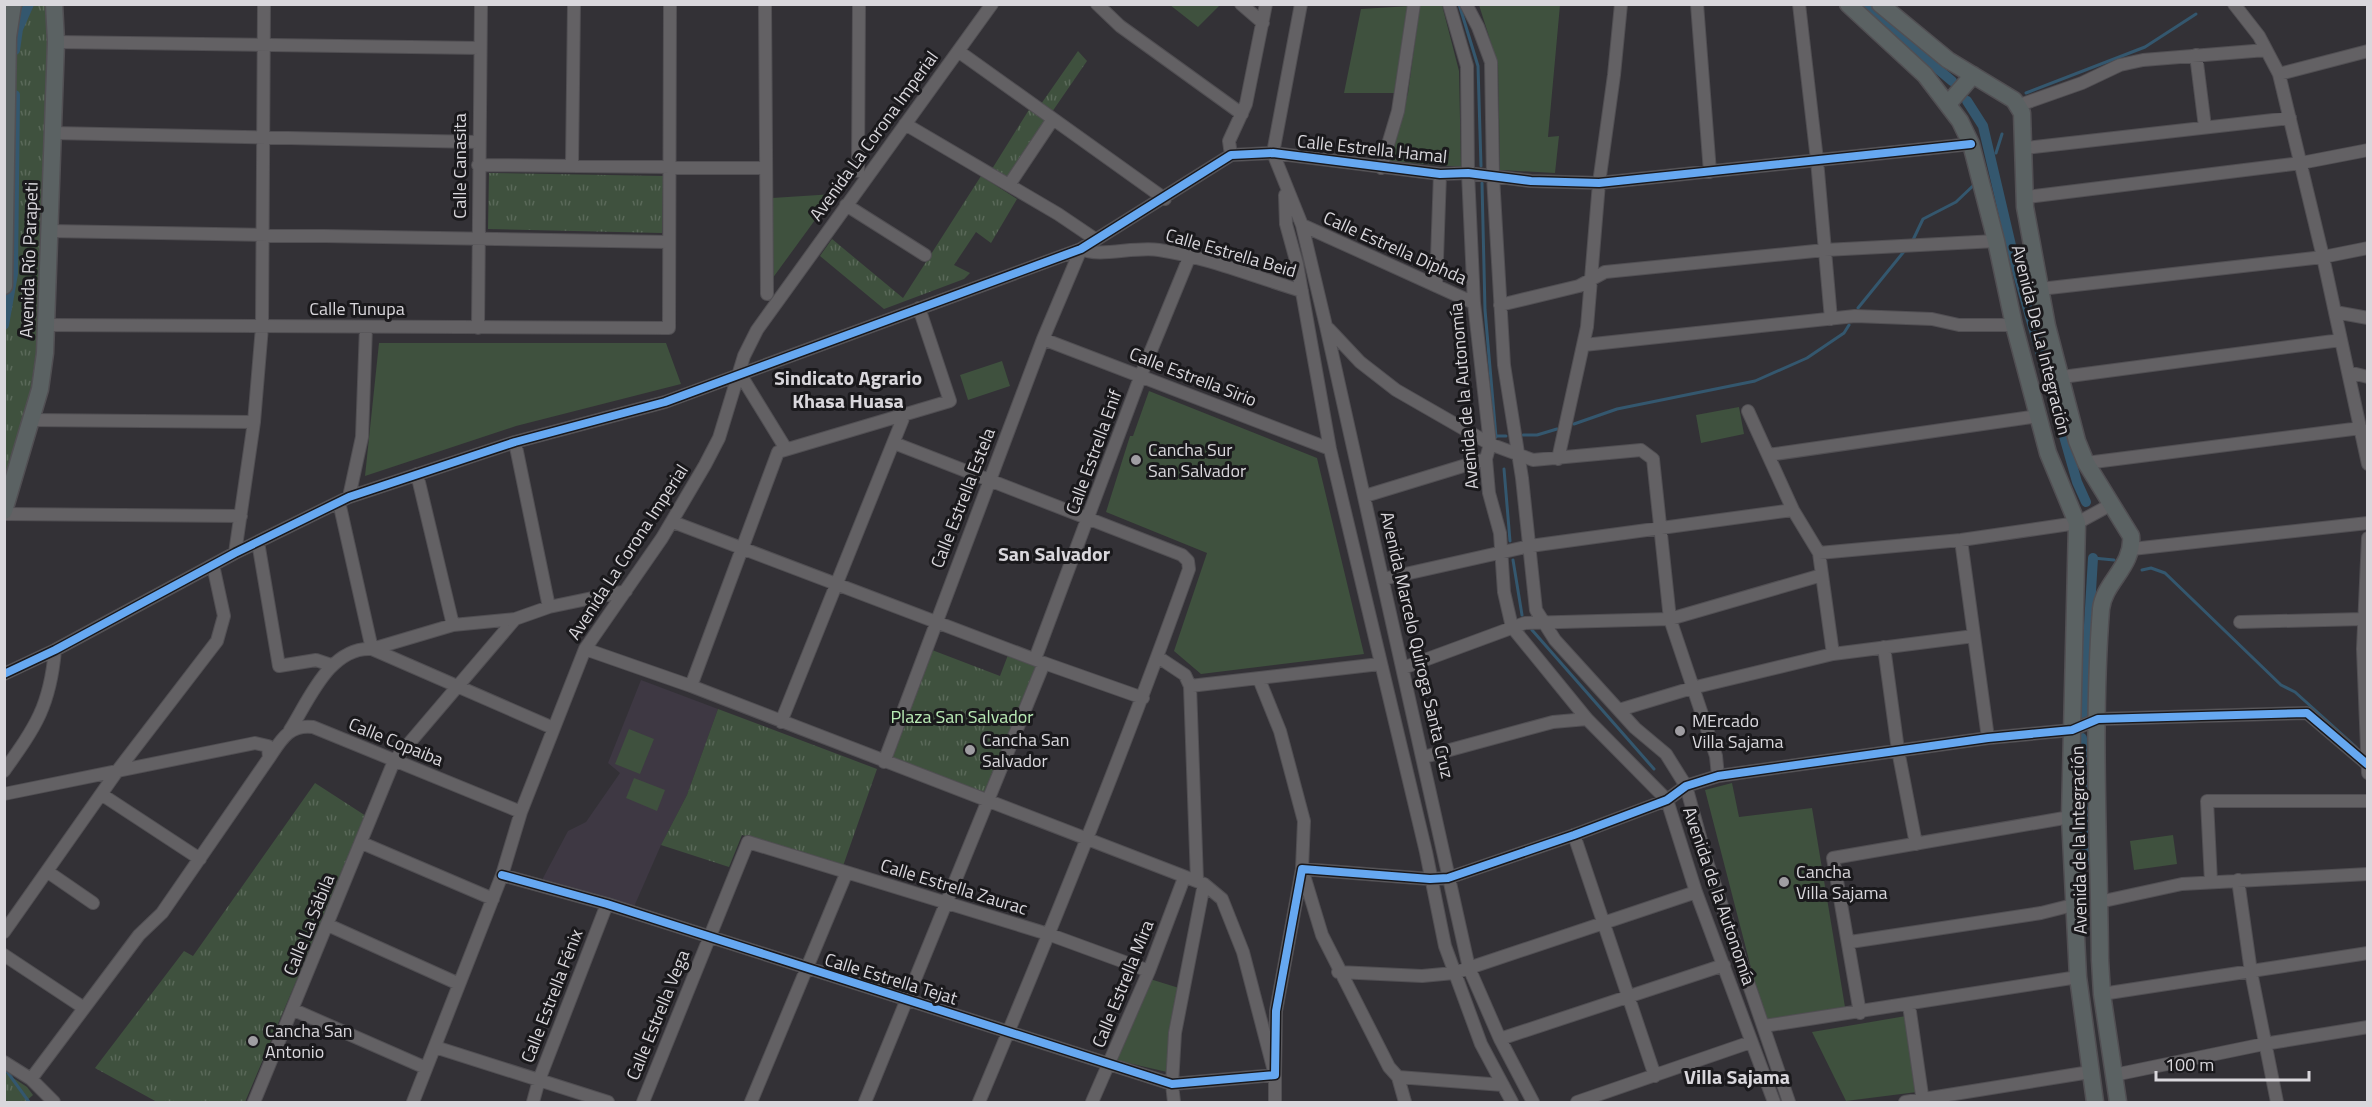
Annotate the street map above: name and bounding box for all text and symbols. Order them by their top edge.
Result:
street label: Avenida La Corona Imperial [803,45,945,226]
street label: Calle Canasita [446,113,473,219]
street label: Calle Estrella Hamal [1296,127,1448,170]
street label: Avenida Río Parapeti [12,181,45,339]
street label: Calle Estrella Diphda [1319,204,1471,291]
street label: Calle Estrella Beid [1163,221,1300,284]
street label: Avenida De La Integración [2005,242,2078,438]
street label: Calle Tunupa [309,295,405,322]
street label: Avenida de la Autonomía [1442,302,1485,490]
street label: Calle Estrella Sirio [1125,340,1261,413]
district label: Sindicato Agrario Khasa Huasa [774,362,922,416]
street label: Calle Estrella Enif [1058,386,1129,518]
street label: Calle Estrella Estela [923,424,1002,572]
place label: Cancha Sur San Salvador [1148,436,1246,484]
marker: Cancha Sur San Salvador [1129,453,1143,467]
street label: Avenida La Corona Imperial [561,459,695,645]
street label: Avenida Marcelo Quiroga Santa Cruz [1374,509,1461,781]
district label: San Salvador [998,538,1111,569]
park label: Plaza San Salvador [890,703,1034,730]
place label: MErcado Villa Sajama [1692,707,1784,755]
street label: Calle Copaiba [345,710,448,773]
marker: MErcado Villa Sajama [1673,724,1687,738]
place label: Cancha San Salvador [982,726,1069,774]
marker: Cancha San Salvador [963,743,977,757]
street label: Avenida de la Integración [2063,745,2094,935]
street label: Avenida de la Autonomía [1676,803,1763,989]
street label: Calle Estrella Zaurac [877,851,1031,922]
place label: Cancha Villa Sajama [1796,858,1888,906]
street label: Calle La Sábila [276,870,341,980]
marker: Cancha Villa Sajama [1777,875,1791,889]
street label: Calle Estrella Mira [1085,916,1160,1052]
street label: Calle Estrella Fénix [514,925,589,1067]
street label: Calle Estrella Vega [619,946,696,1084]
street label: Calle Estrella Tejat [821,946,961,1012]
place label: Cancha San Antonio [265,1017,352,1065]
marker: Cancha San Antonio [246,1034,260,1048]
scale bar [2156,1044,2309,1082]
text: 100 m [2165,1051,2214,1078]
district label: Villa Sajama [1684,1061,1790,1092]

